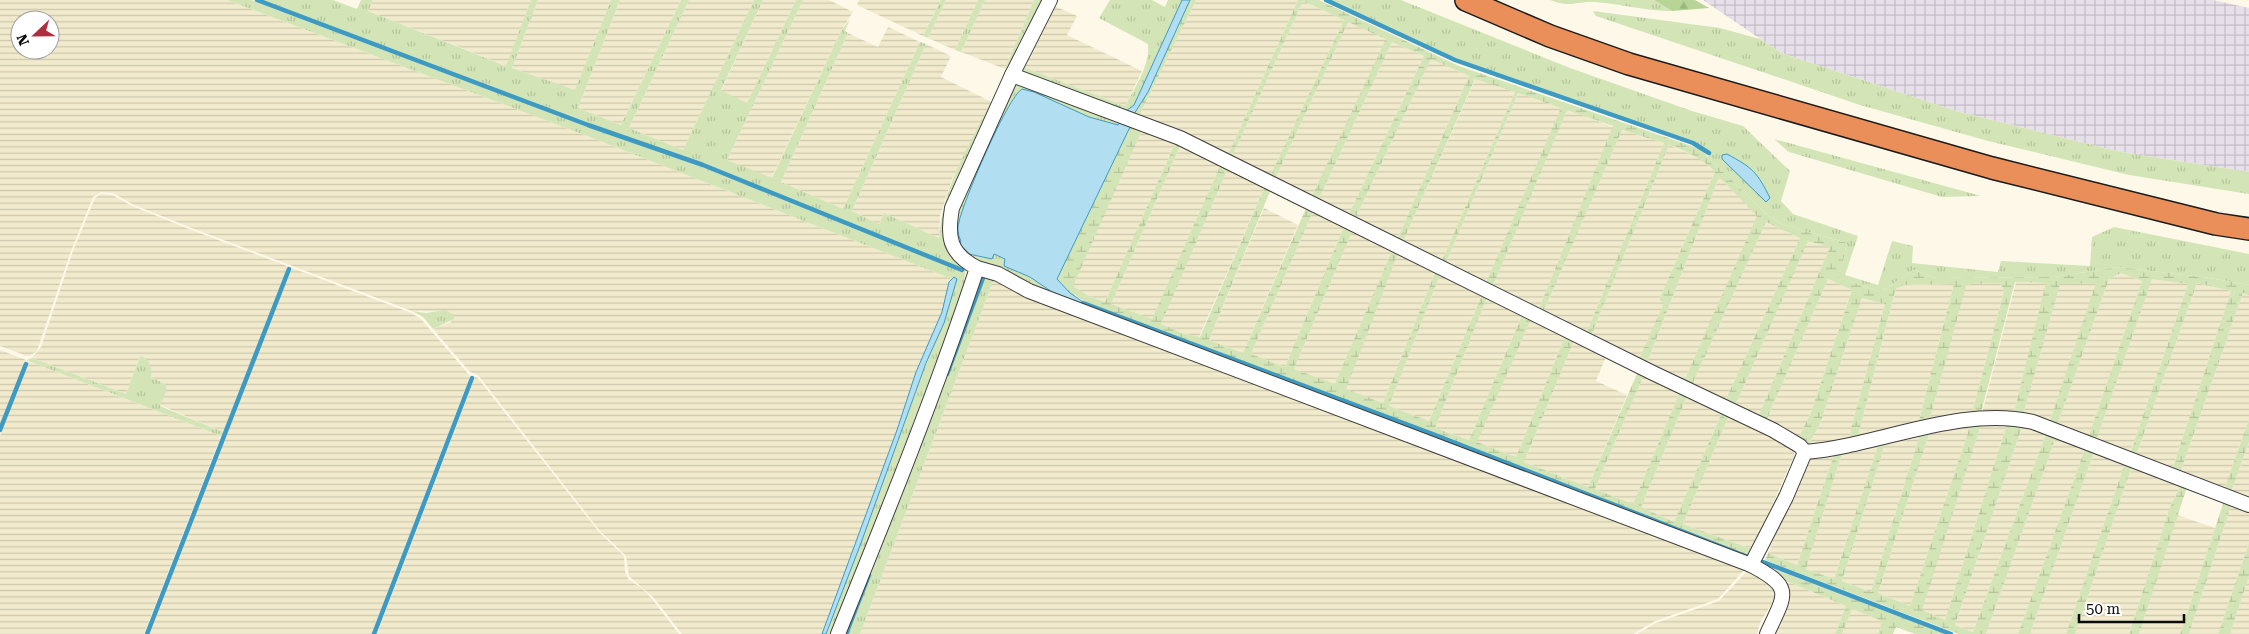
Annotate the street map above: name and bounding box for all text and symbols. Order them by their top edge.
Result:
north arrow [10,10,60,60]
text: N [13,32,32,48]
scale bar [2079,592,2184,624]
text: 50 m [2086,600,2121,618]

